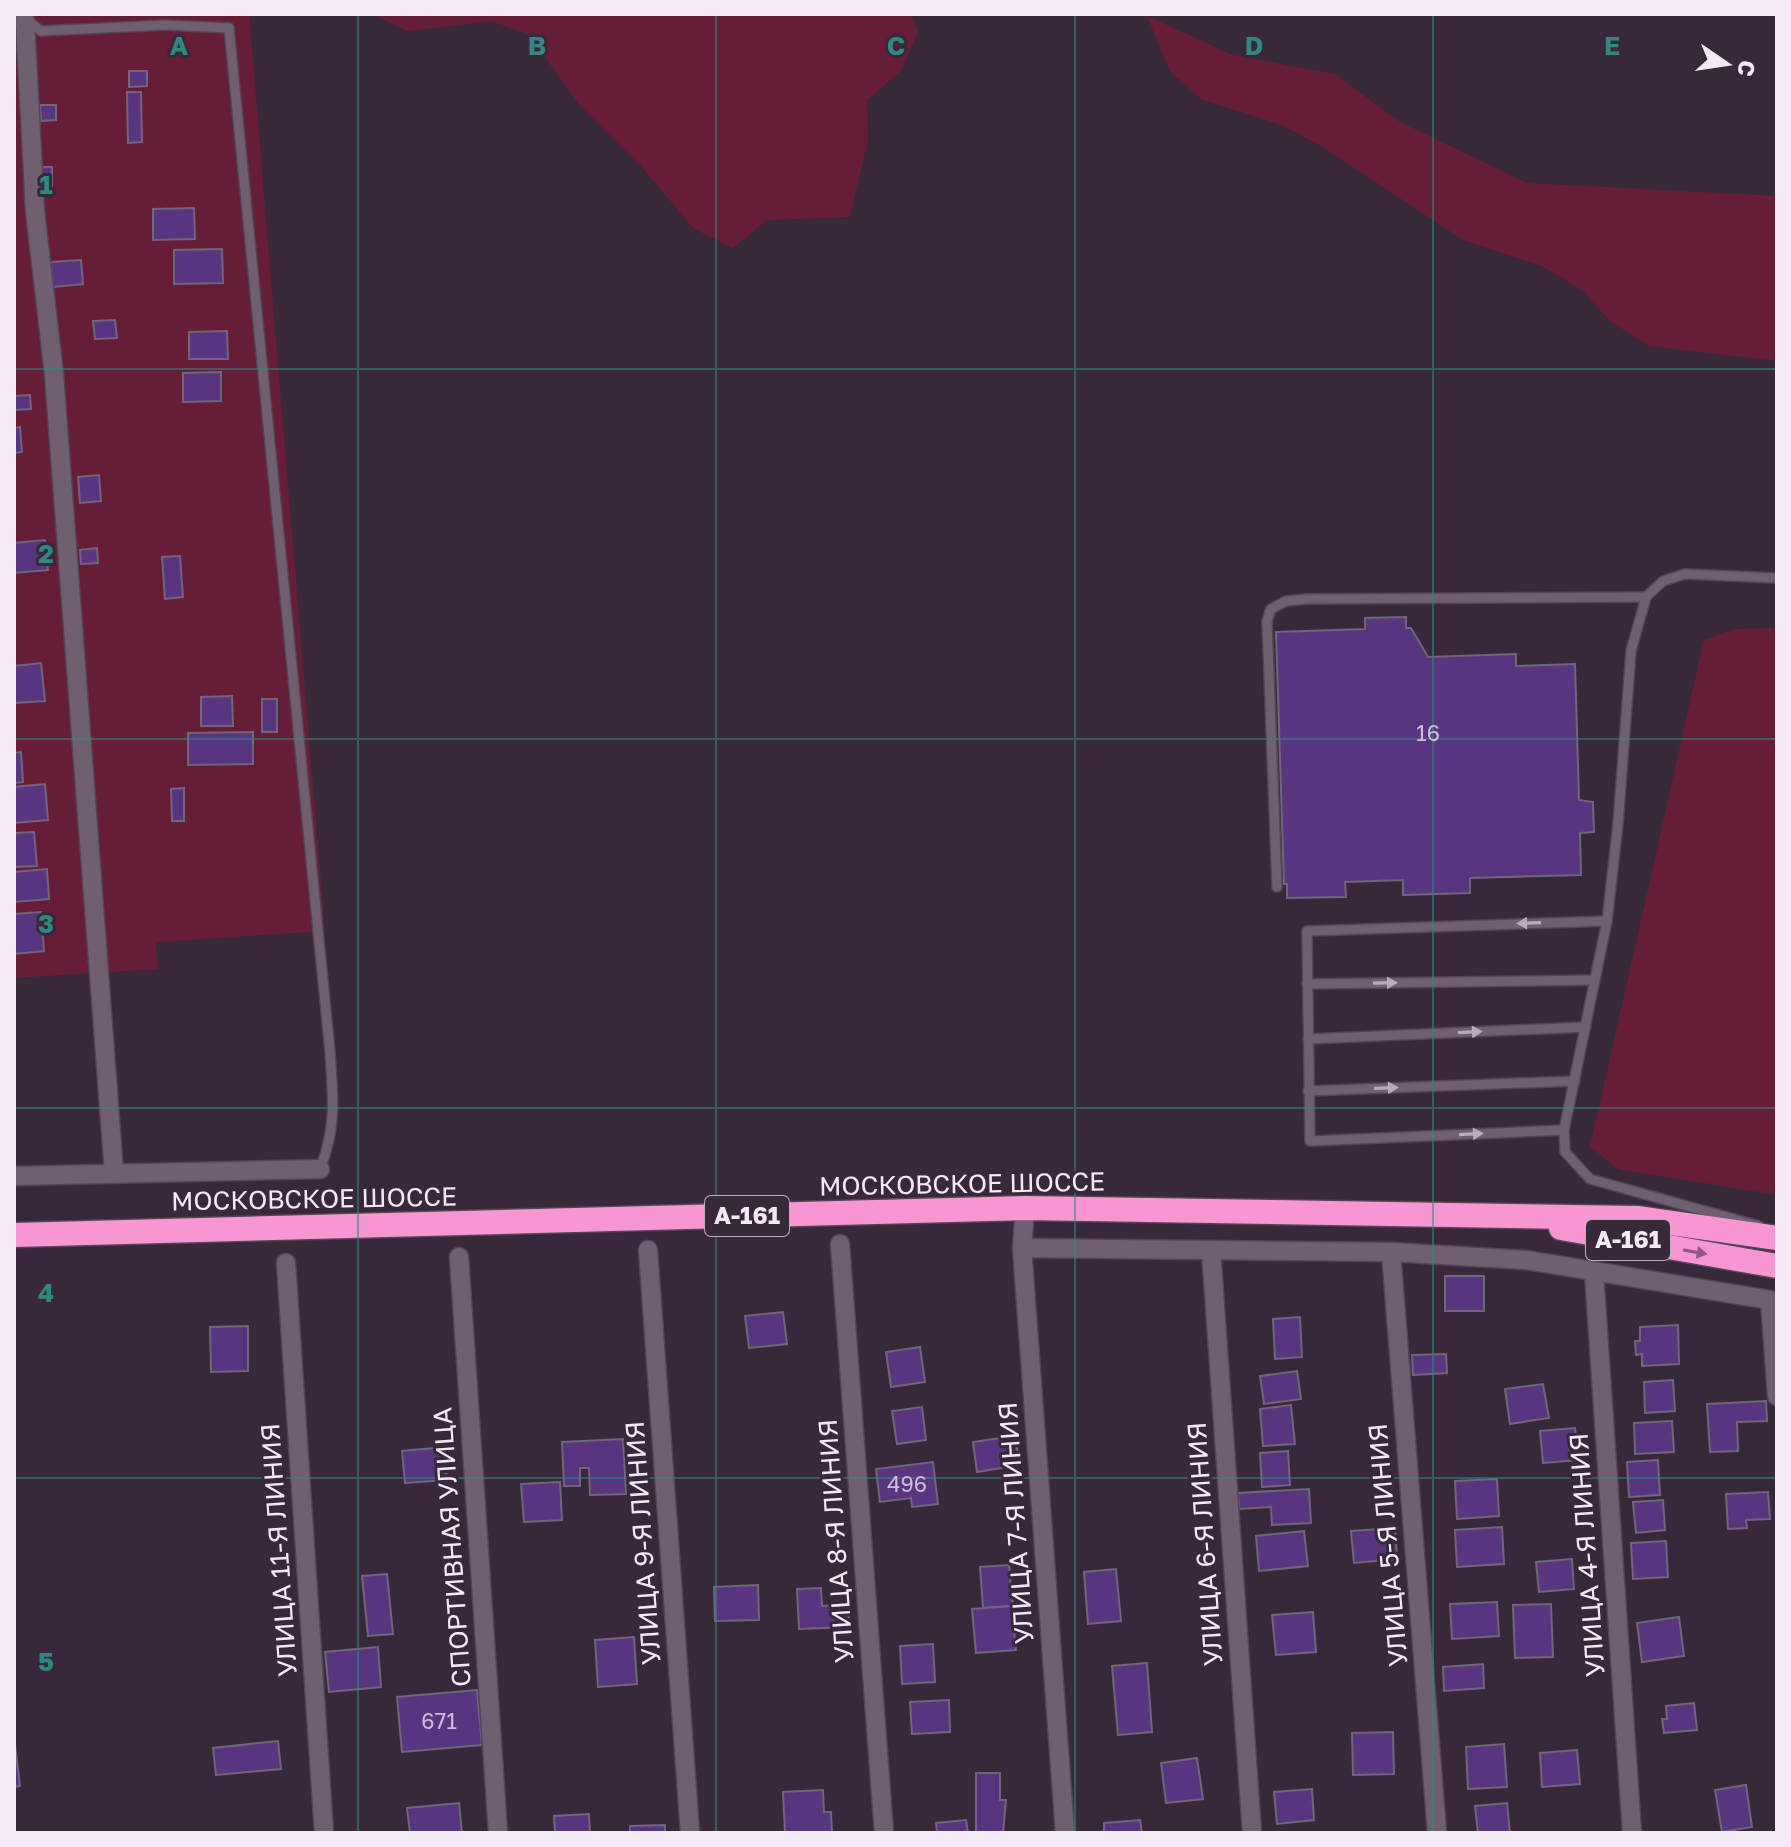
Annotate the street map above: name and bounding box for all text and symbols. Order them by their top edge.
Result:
north arrow [1687,24,1767,104]
text: A [170,30,189,61]
text: B [528,30,546,61]
text: C [887,30,905,61]
text: D [1245,30,1263,61]
text: E [1604,30,1620,61]
text: С [1732,58,1762,79]
text: 1 [39,169,53,200]
text: 2 [38,538,54,569]
house number: 16 [1416,719,1440,746]
text: 3 [38,908,54,939]
one-way arrow [1516,917,1541,930]
one-way arrow [1373,976,1398,989]
one-way arrow [1458,1025,1483,1038]
one-way arrow [1374,1081,1399,1094]
one-way arrow [1459,1127,1484,1140]
street label: МОСКОВСКОЕ ШОССЕ [819,1166,1105,1201]
street label: МОСКОВСКОЕ ШОССЕ [171,1181,457,1216]
road number: А-161 [705,1196,789,1236]
road number: А-161 [1586,1220,1670,1260]
one-way arrow [1682,1246,1707,1258]
text: 4 [38,1277,54,1308]
street label: УЛИЦА 7-Я ЛИНИЯ [992,1401,1039,1645]
street label: СПОРТИВНАЯ УЛИЦА [426,1406,477,1688]
street label: УЛИЦА 8-Я ЛИНИЯ [812,1418,859,1664]
street label: УЛИЦА 9-Я ЛИНИЯ [619,1420,666,1666]
street label: УЛИЦА 6-Я ЛИНИЯ [1181,1421,1228,1667]
street label: УЛИЦА 11-Я ЛИНИЯ [254,1422,303,1678]
street label: УЛИЦА 5-Я ЛИНИЯ [1361,1422,1414,1668]
street label: УЛИЦА 4-Я ЛИНИЯ [1563,1432,1610,1678]
house number: 496 [887,1470,927,1497]
text: 5 [38,1646,54,1677]
house number: 671 [421,1707,457,1734]

